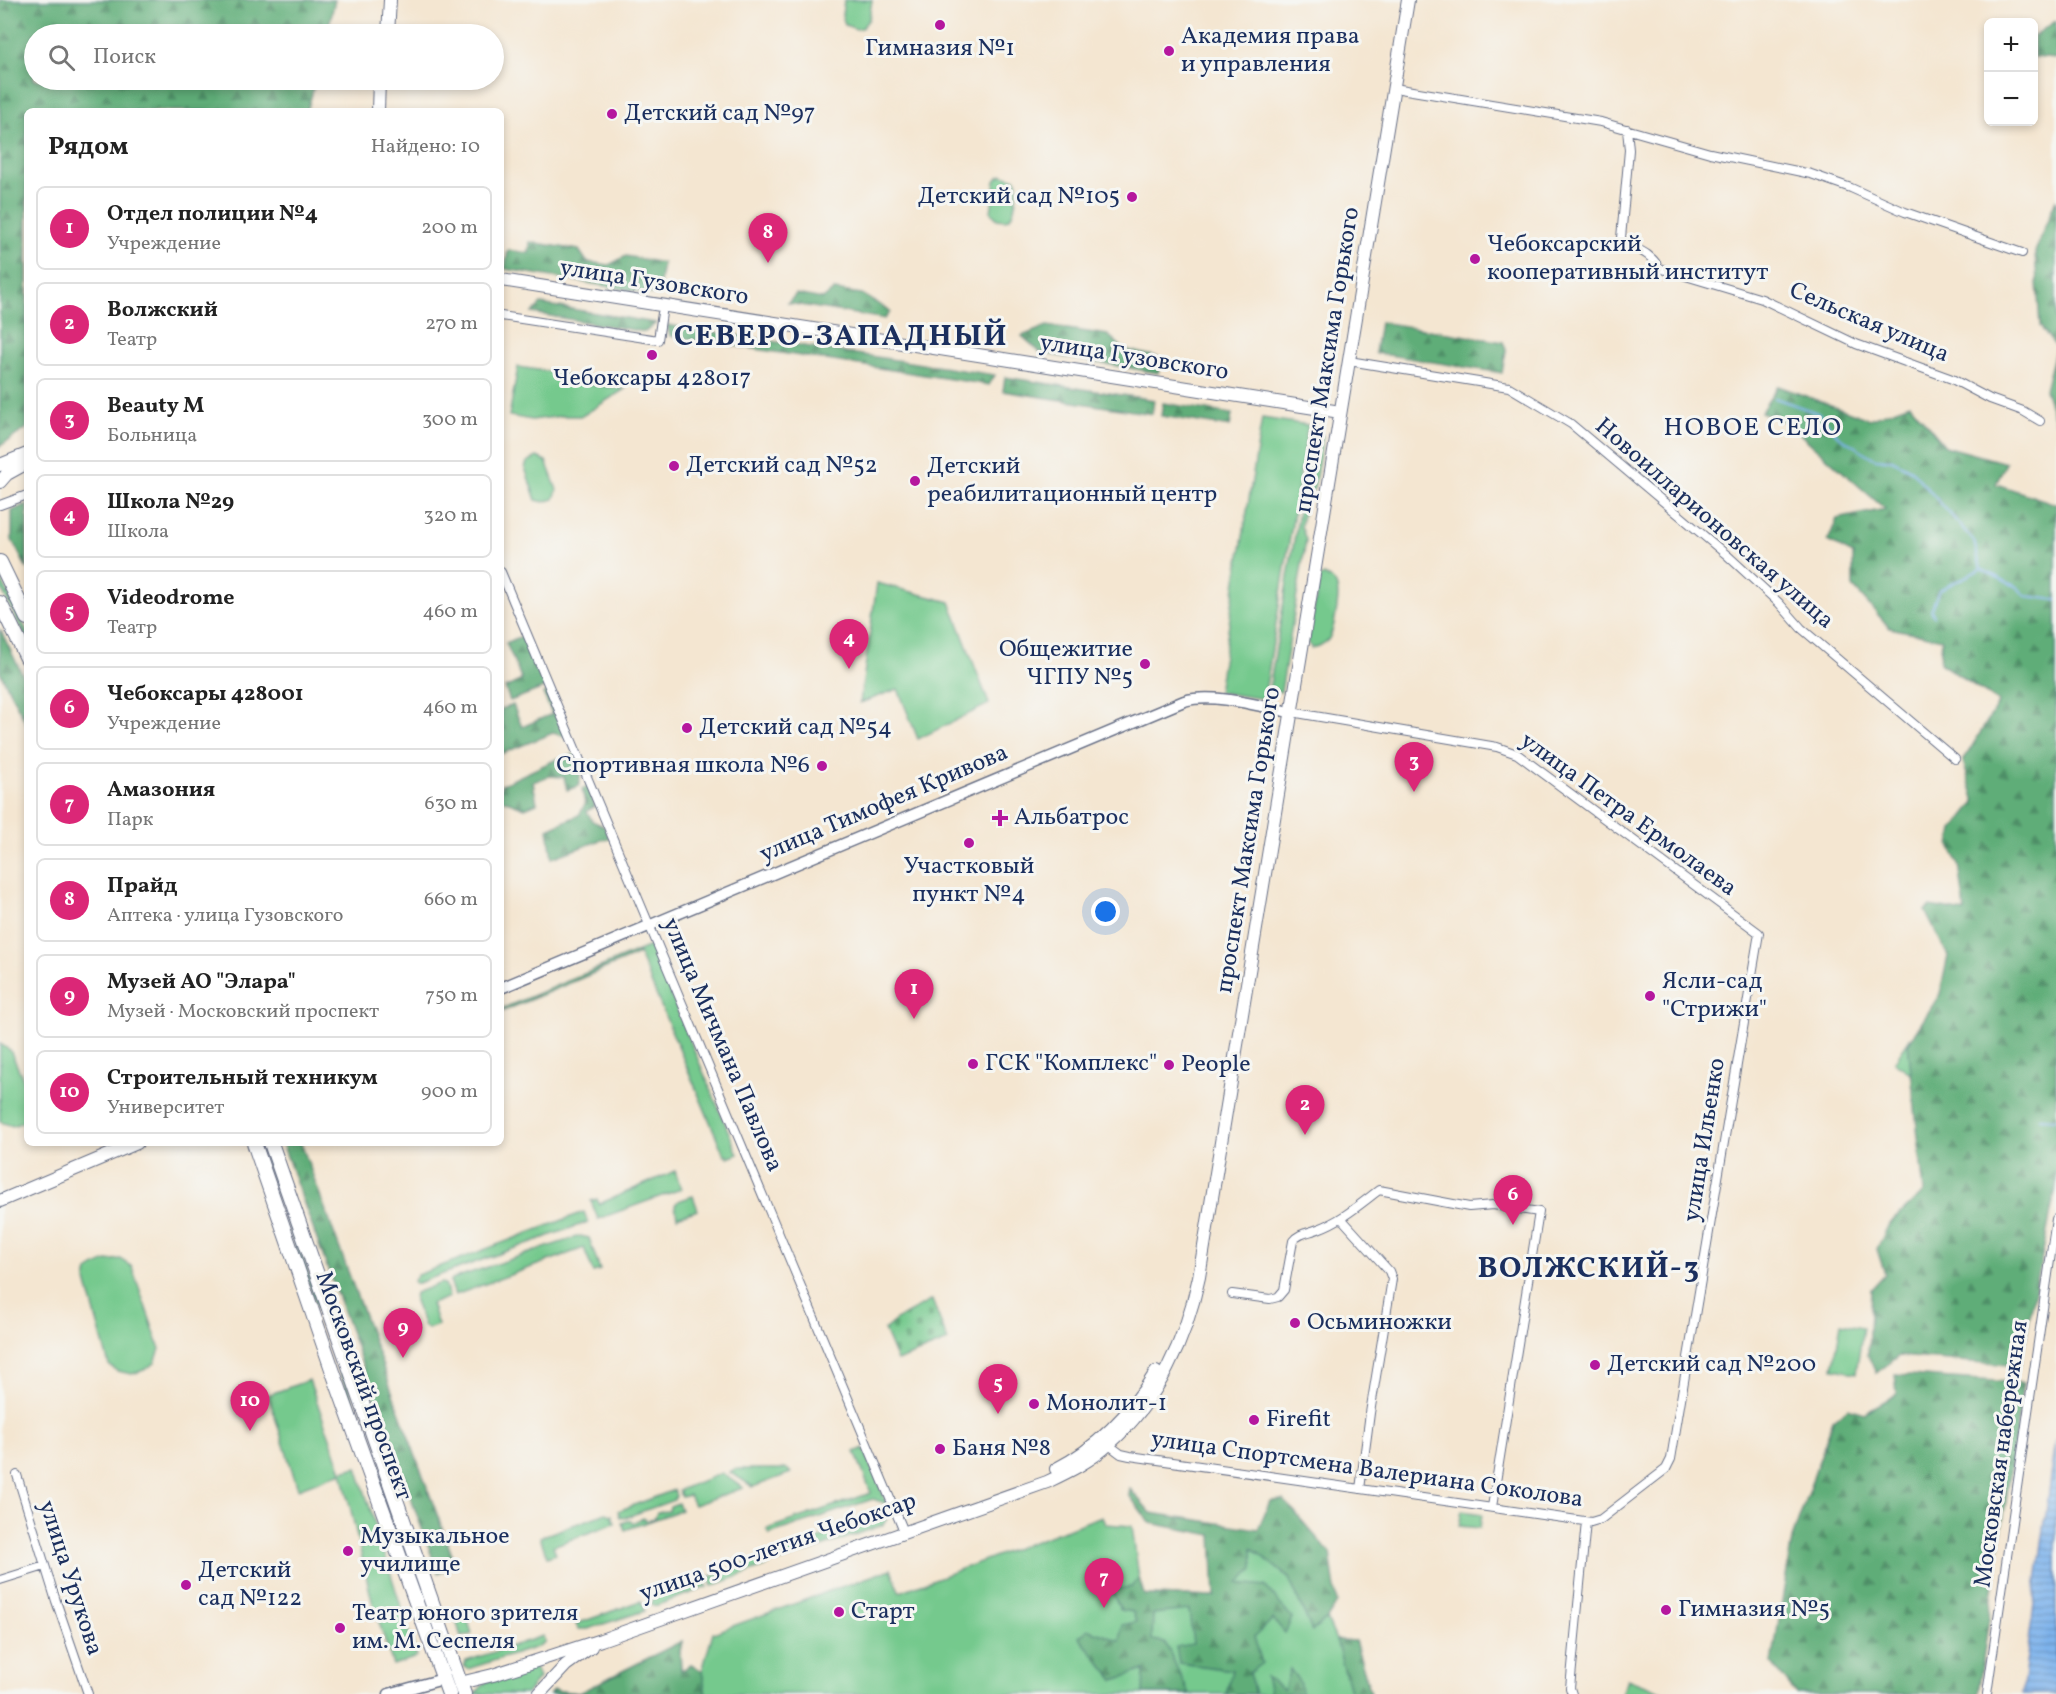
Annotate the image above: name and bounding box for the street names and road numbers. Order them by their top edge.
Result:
street label: проспект Максима Горького [1287,204,1369,516]
street label: улица Гузовского [557,251,751,315]
street label: Сельская улица [1784,274,1954,372]
street label: улица Гузовского [1037,326,1231,390]
street label: Новоилларионовская улица [1587,410,1841,638]
street label: проспект Максима Горького [1208,684,1290,996]
street label: улица Петра Ермолаева [1513,725,1743,905]
street label: улица Тимофея Кривова [754,736,1014,872]
street label: улица Мичмана Павлова [653,913,791,1177]
street label: улица Ильенко [1675,1056,1735,1224]
street label: Московский проспект [306,1267,420,1505]
street label: Московская набережная [1966,1318,2038,1590]
street label: улица Спортсмена Валериана Соколова [1149,1423,1585,1517]
street label: улица 500-летия Чебоксар [635,1485,921,1611]
street label: улица Урукова [29,1496,111,1660]

